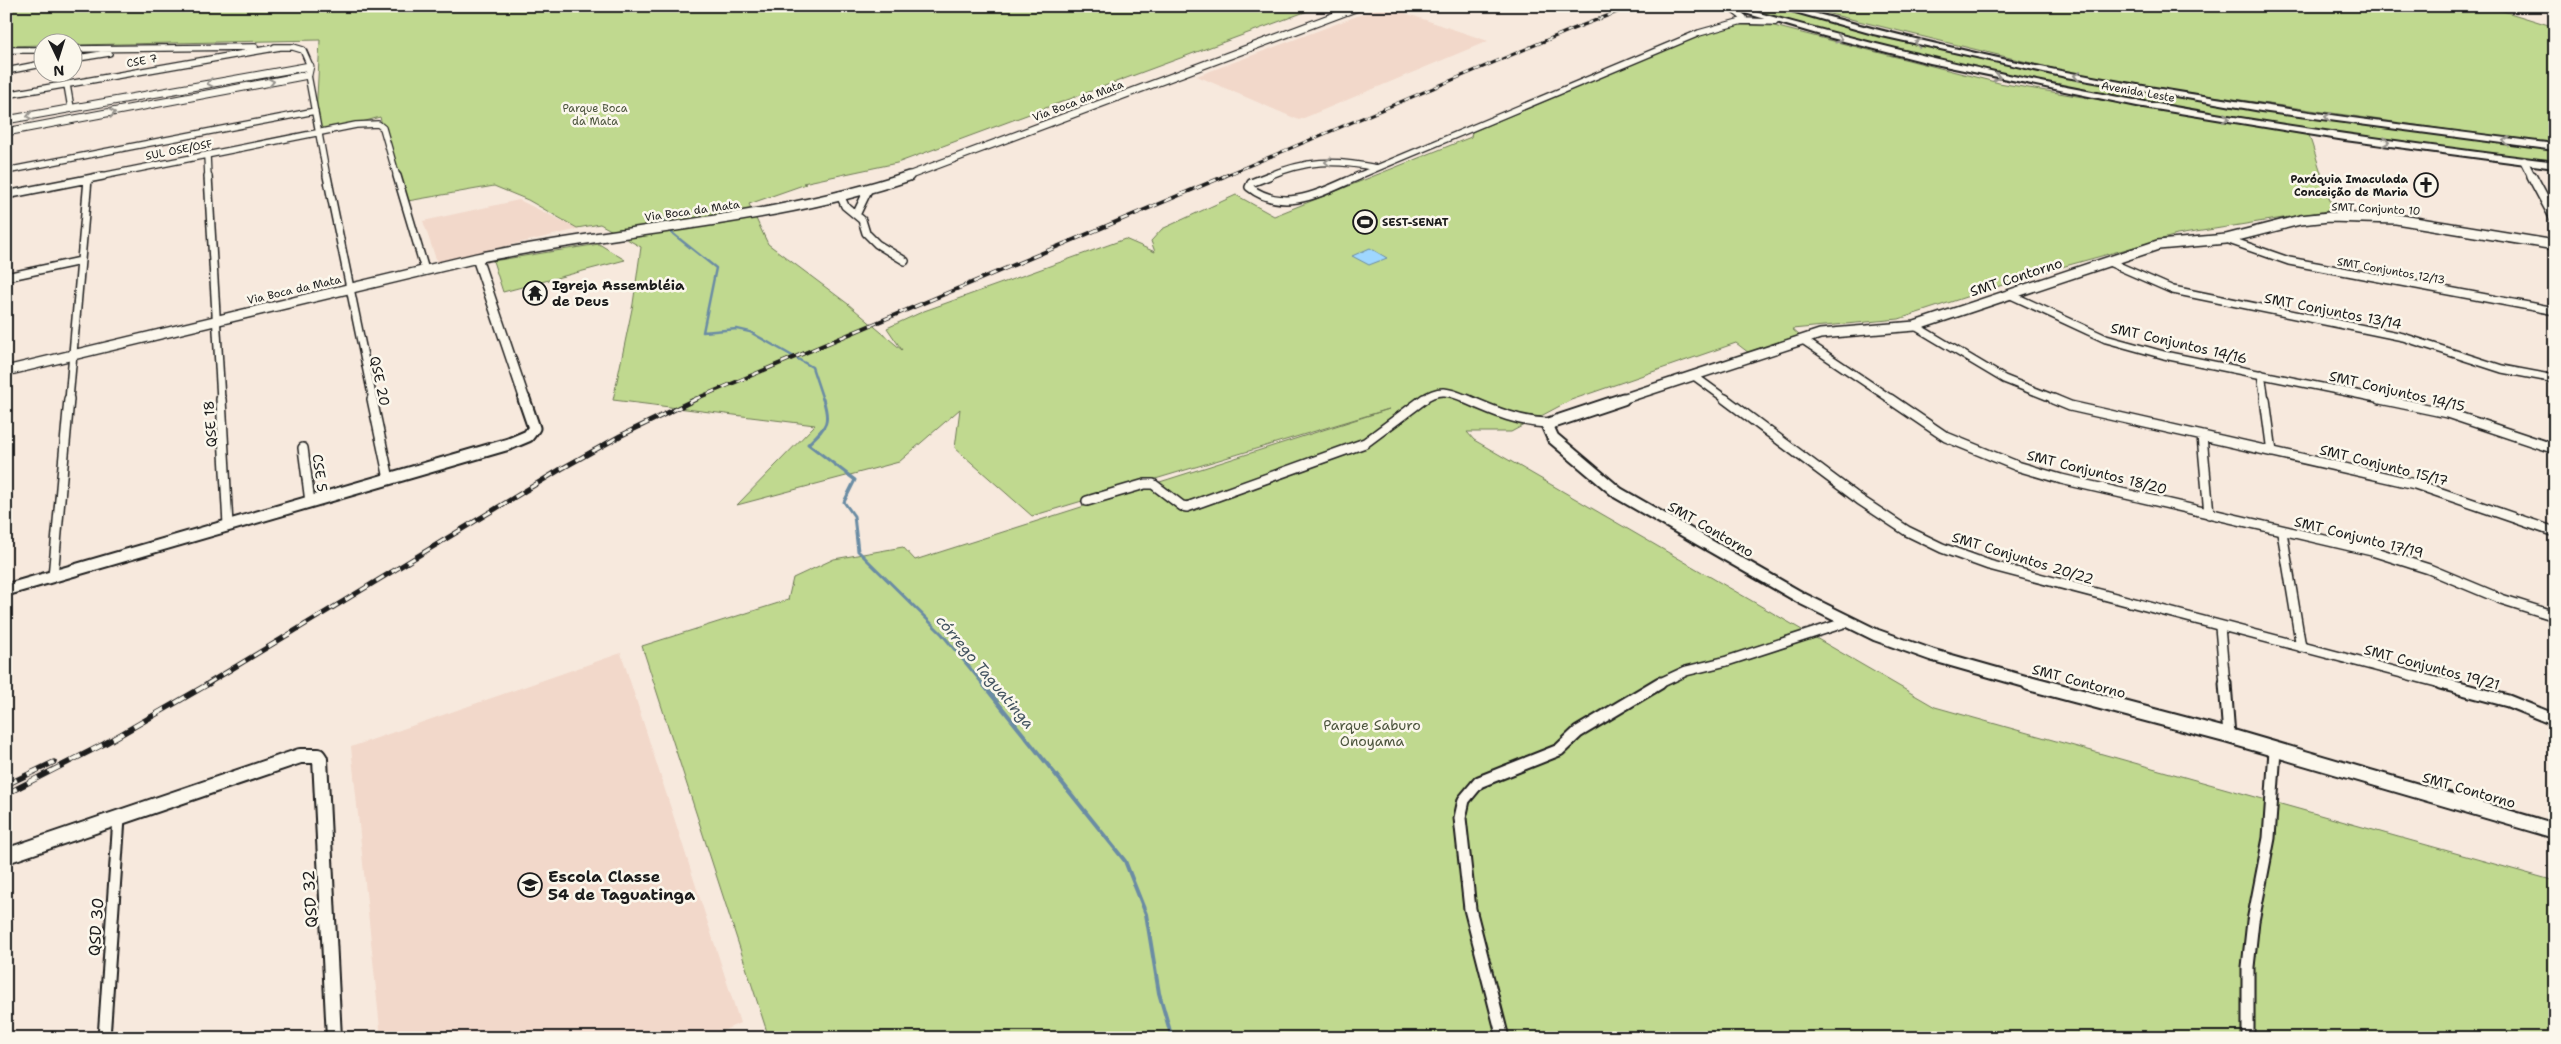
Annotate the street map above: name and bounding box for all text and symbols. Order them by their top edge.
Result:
north arrow [32,32,82,82]
one-way arrow [1834,34,1842,44]
one-way arrow [1913,38,1922,49]
street label: CSE 7 [125,51,159,71]
text: N [53,62,65,80]
one-way arrow [1992,71,2001,82]
one-way arrow [2072,72,2081,82]
street label: Via Boca da Mata [1030,77,1126,125]
one-way arrow [206,78,215,88]
one-way arrow [267,78,276,88]
street label: Avenida Leste [2100,78,2176,106]
park label: Parque Boca da Mata [563,101,628,129]
one-way arrow [107,108,116,118]
one-way arrow [25,110,34,120]
one-way arrow [2324,112,2332,123]
one-way arrow [2221,113,2230,123]
street label: SUL OSE/OSF [144,136,214,164]
one-way arrow [2502,136,2510,147]
one-way arrow [2382,137,2391,147]
one-way arrow [1324,157,1332,167]
place label: Paróquia Imaculada Conceição de Maria [2291,172,2408,200]
church icon: Paróquia Imaculada Conceição de Maria [2413,172,2439,198]
street label: Via Boca da Mata [643,197,741,225]
street label: SMT Conjunto 10 [2331,199,2421,219]
sports icon: SEST-SENAT [1352,209,1378,235]
place label: SEST-SENAT [1382,215,1449,230]
street label: SMT Contorno [1967,254,2065,300]
street label: SMT Conjuntos 12/13 [2336,254,2446,288]
street label: Via Boca da Mata [245,272,343,308]
place label: Igreja Assembléia de Deus [552,276,685,310]
temple icon: Igreja Assembléia de Deus [522,280,548,306]
street label: SMT Conjuntos 13/14 [2263,289,2403,333]
street label: SMT Conjuntos 14/16 [2109,318,2249,368]
street label: QSE 20 [366,354,394,408]
street label: SMT Conjuntos 14/15 [2327,367,2467,415]
street label: QSE 18 [199,400,221,448]
street label: SMT Conjunto 15/17 [2318,440,2450,490]
street label: SMT Conjuntos 18/20 [2025,446,2169,498]
street label: CSE 5 [308,453,332,493]
street label: SMT Contorno [1665,497,1757,561]
street label: SMT Conjunto 17/19 [2293,512,2425,562]
street label: SMT Conjuntos 20/22 [1950,528,2096,588]
water label: córrego Taguatinga [931,611,1039,733]
street label: SMT Conjuntos 19/21 [2362,640,2502,694]
street label: SMT Contorno [2030,660,2128,702]
park label: Parque Saburo Onoyama [1323,716,1421,750]
street label: SMT Contorno [2420,768,2518,812]
place label: Escola Classe 54 de Taguatinga [548,866,695,905]
street label: QSD 32 [298,870,322,928]
school or university icon: Escola Classe 54 de Taguatinga [517,872,543,898]
street label: QSD 30 [83,897,109,957]

